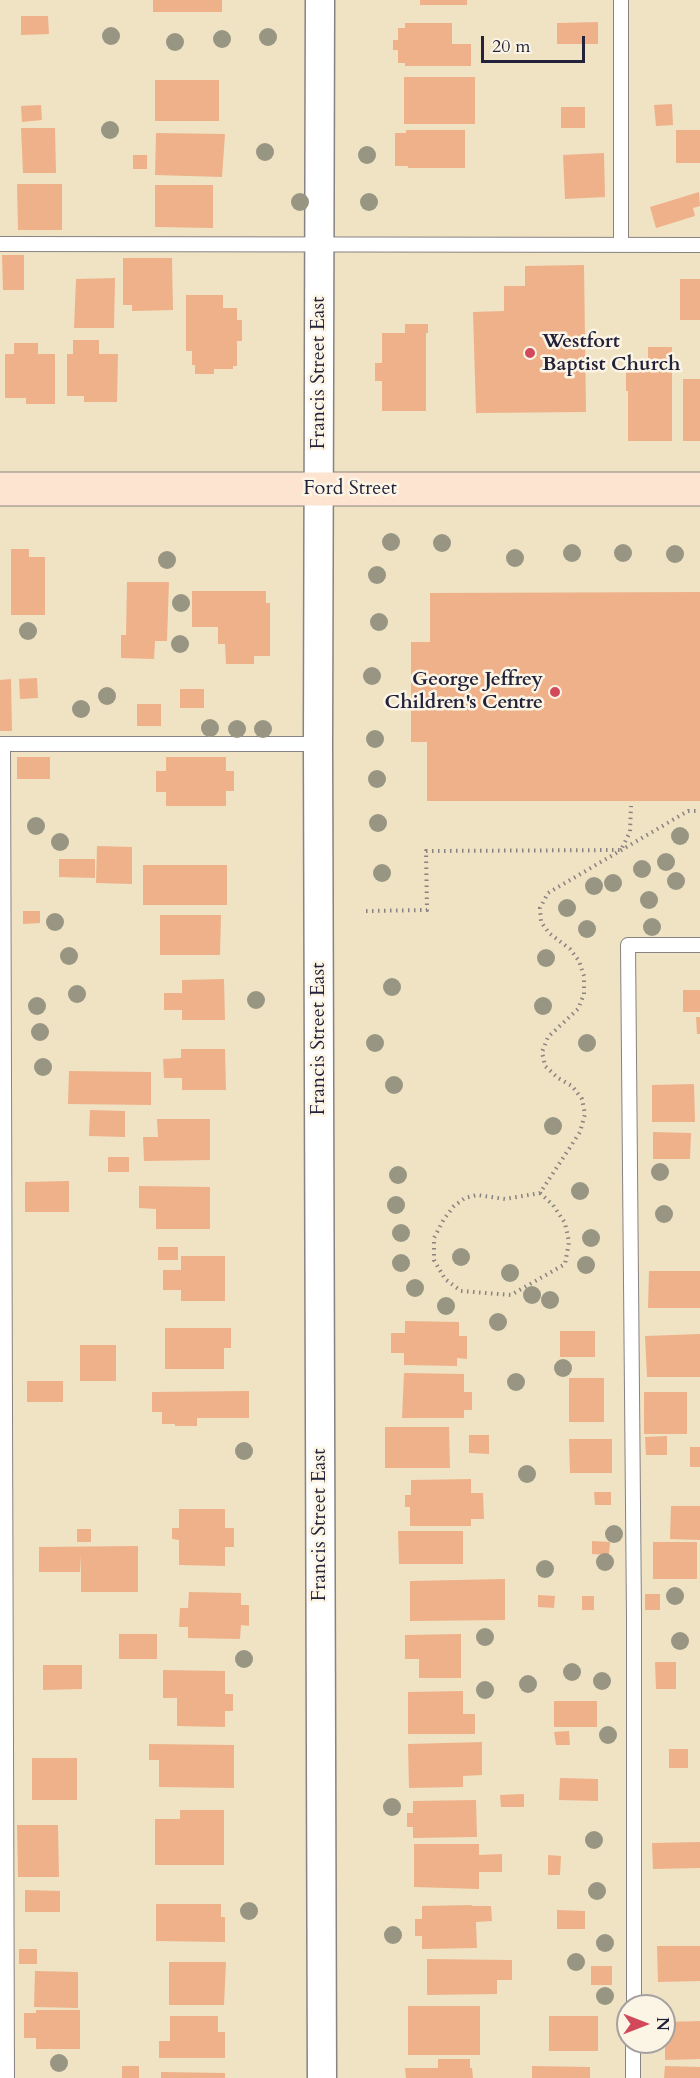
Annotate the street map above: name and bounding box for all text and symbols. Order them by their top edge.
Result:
scale bar [484,24,588,62]
text: 20 m [492,34,531,59]
street label: Francis Street East [307,297,331,449]
place label: Westfort Baptist Church [542,330,681,377]
marker: Westfort Baptist Church [523,346,537,360]
street label: Ford Street [303,477,397,501]
place label: George Jeffrey Children's Centre [385,668,543,715]
marker: George Jeffrey Children's Centre [548,685,562,699]
street label: Francis Street East [307,963,331,1115]
street label: Francis Street East [308,1449,332,1601]
north arrow [616,1994,676,2054]
text: N [651,2017,673,2031]

